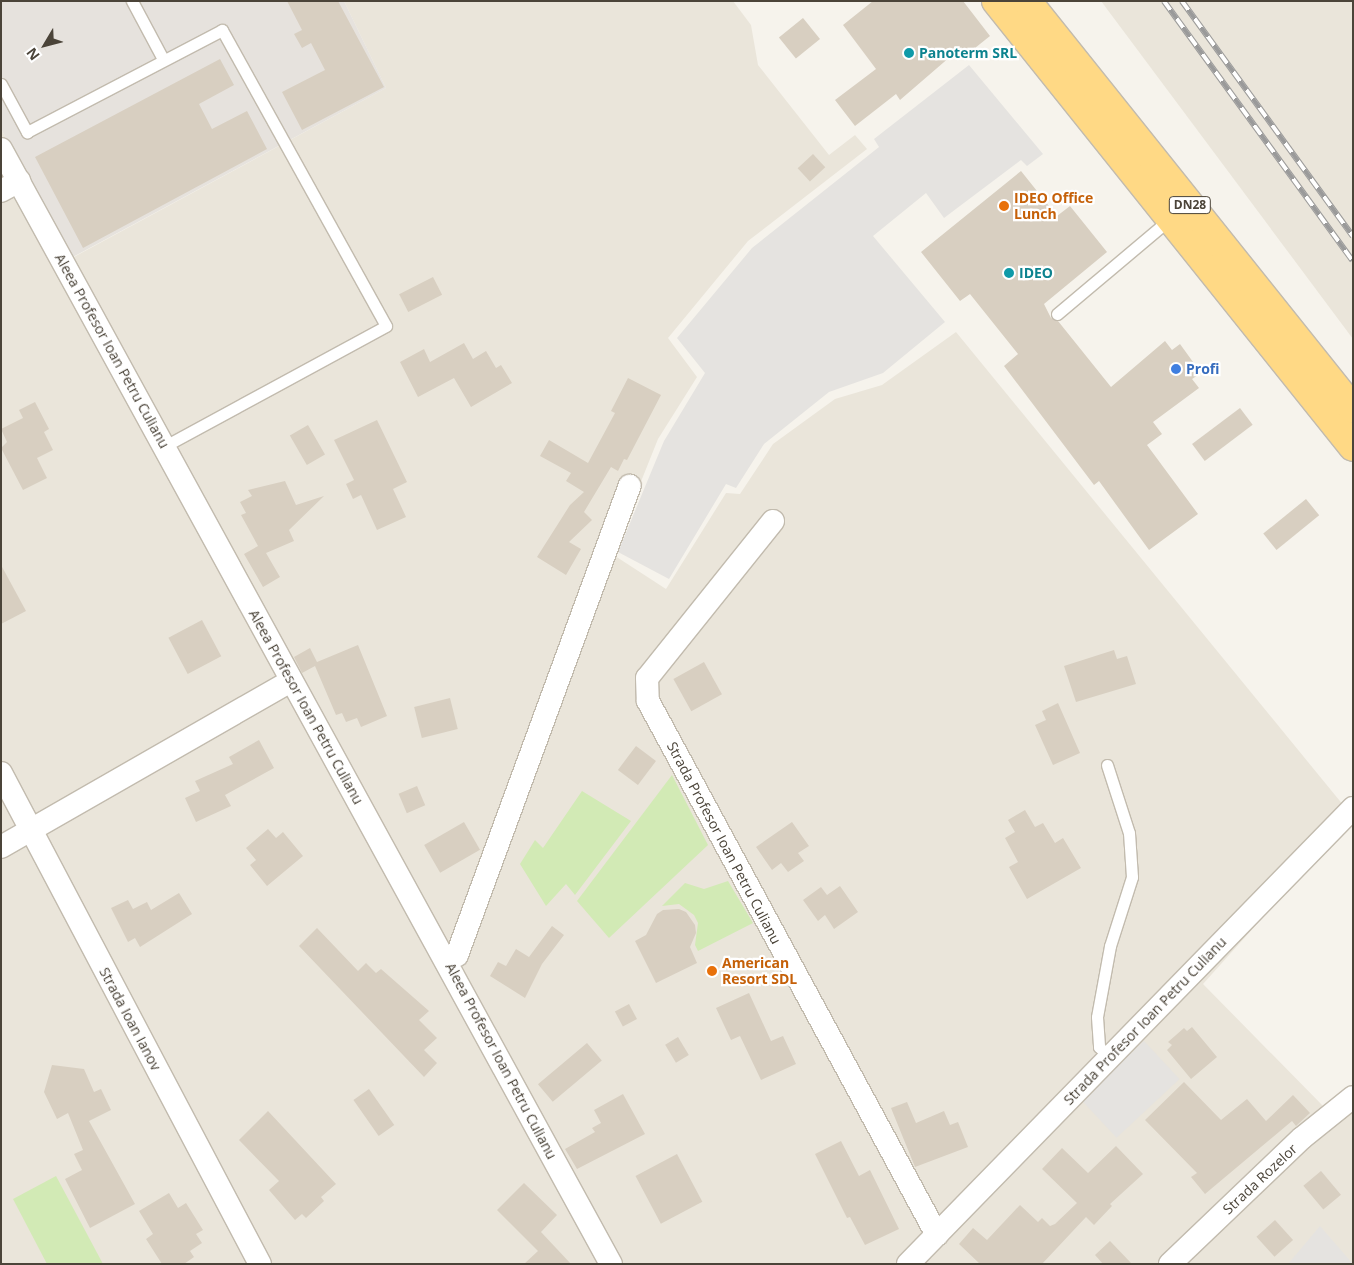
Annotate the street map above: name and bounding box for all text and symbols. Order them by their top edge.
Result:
north arrow [20,20,70,70]
text: N [22,44,44,65]
place label: Panoterm SRL [919,45,1017,61]
marker: Panoterm SRL [903,47,915,59]
place label: IDEO Office Lunch [1014,190,1093,222]
road number: DN28 [1169,196,1211,214]
marker: IDEO Office Lunch [998,200,1010,212]
street label: Aleea Profesor Ioan Petru Culianu [51,251,173,451]
place label: IDEO [1019,265,1053,281]
marker: IDEO [1003,267,1015,279]
place label: Profi [1186,361,1220,377]
marker: Profi [1170,363,1182,375]
street label: Aleea Profesor Ioan Petru Culianu [245,607,367,807]
street label: Strada Profesor Ioan Petru Culianu [663,739,785,947]
street label: Strada Profesor Ioan Petru Culianu [1060,934,1230,1108]
place label: American Resort SDL [722,955,797,988]
street label: Aleea Profesor Ioan Petru Culianu [442,960,560,1162]
street label: Strada Ioan Ianov [96,965,164,1073]
marker: American Resort SDL [706,965,718,977]
street label: Strada Rozelor [1219,1140,1301,1218]

